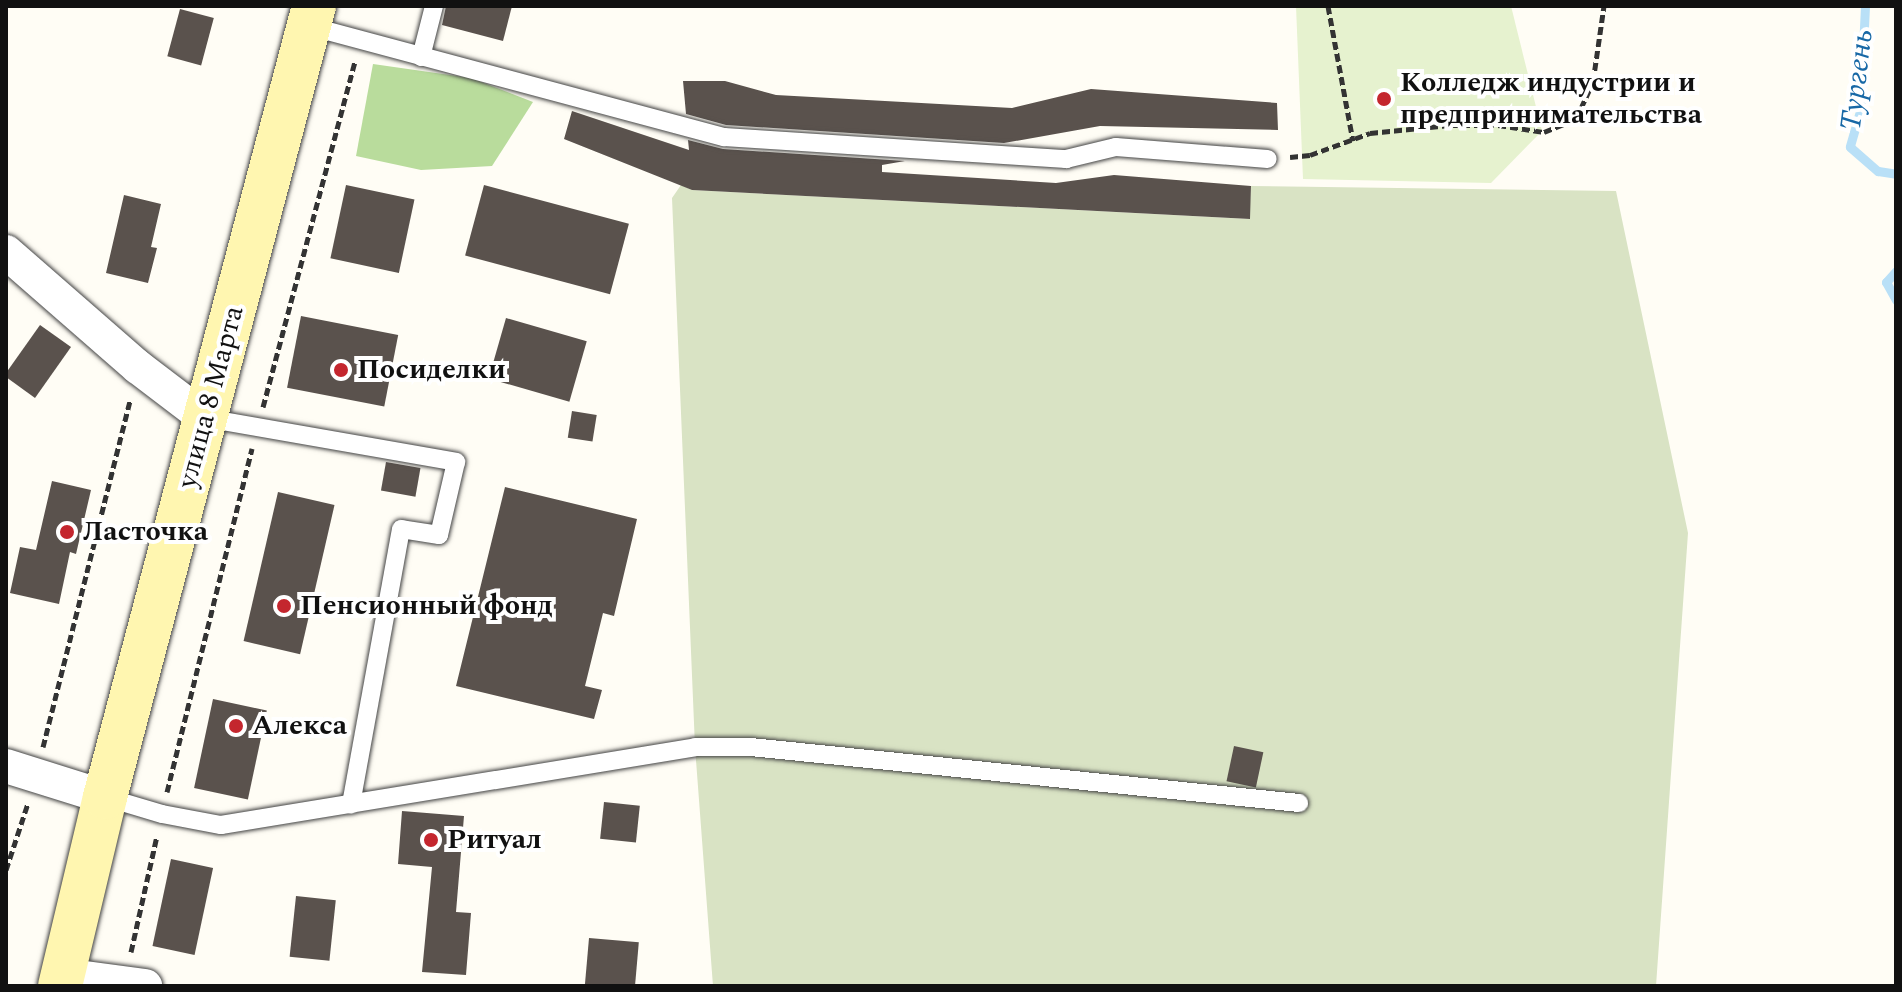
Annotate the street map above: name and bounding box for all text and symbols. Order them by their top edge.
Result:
water label: Тургень [1833,27,1881,133]
place label: Колледж индустрии и предпринимательства [1400,66,1702,132]
marker: Колледж индустрии и предпринимательства [1375,90,1393,108]
street label: улица 8 Марта [171,302,251,492]
place label: Посиделки [357,353,506,387]
marker: Посиделки [332,361,350,379]
place label: Ласточка [83,515,208,549]
marker: Ласточка [58,523,76,541]
place label: Пенсионный фонд [300,589,553,623]
marker: Пенсионный фонд [275,597,293,615]
place label: Алекса [252,709,347,743]
marker: Алекса [227,717,245,735]
place label: Ритуал [447,823,542,857]
marker: Ритуал [422,831,440,849]

